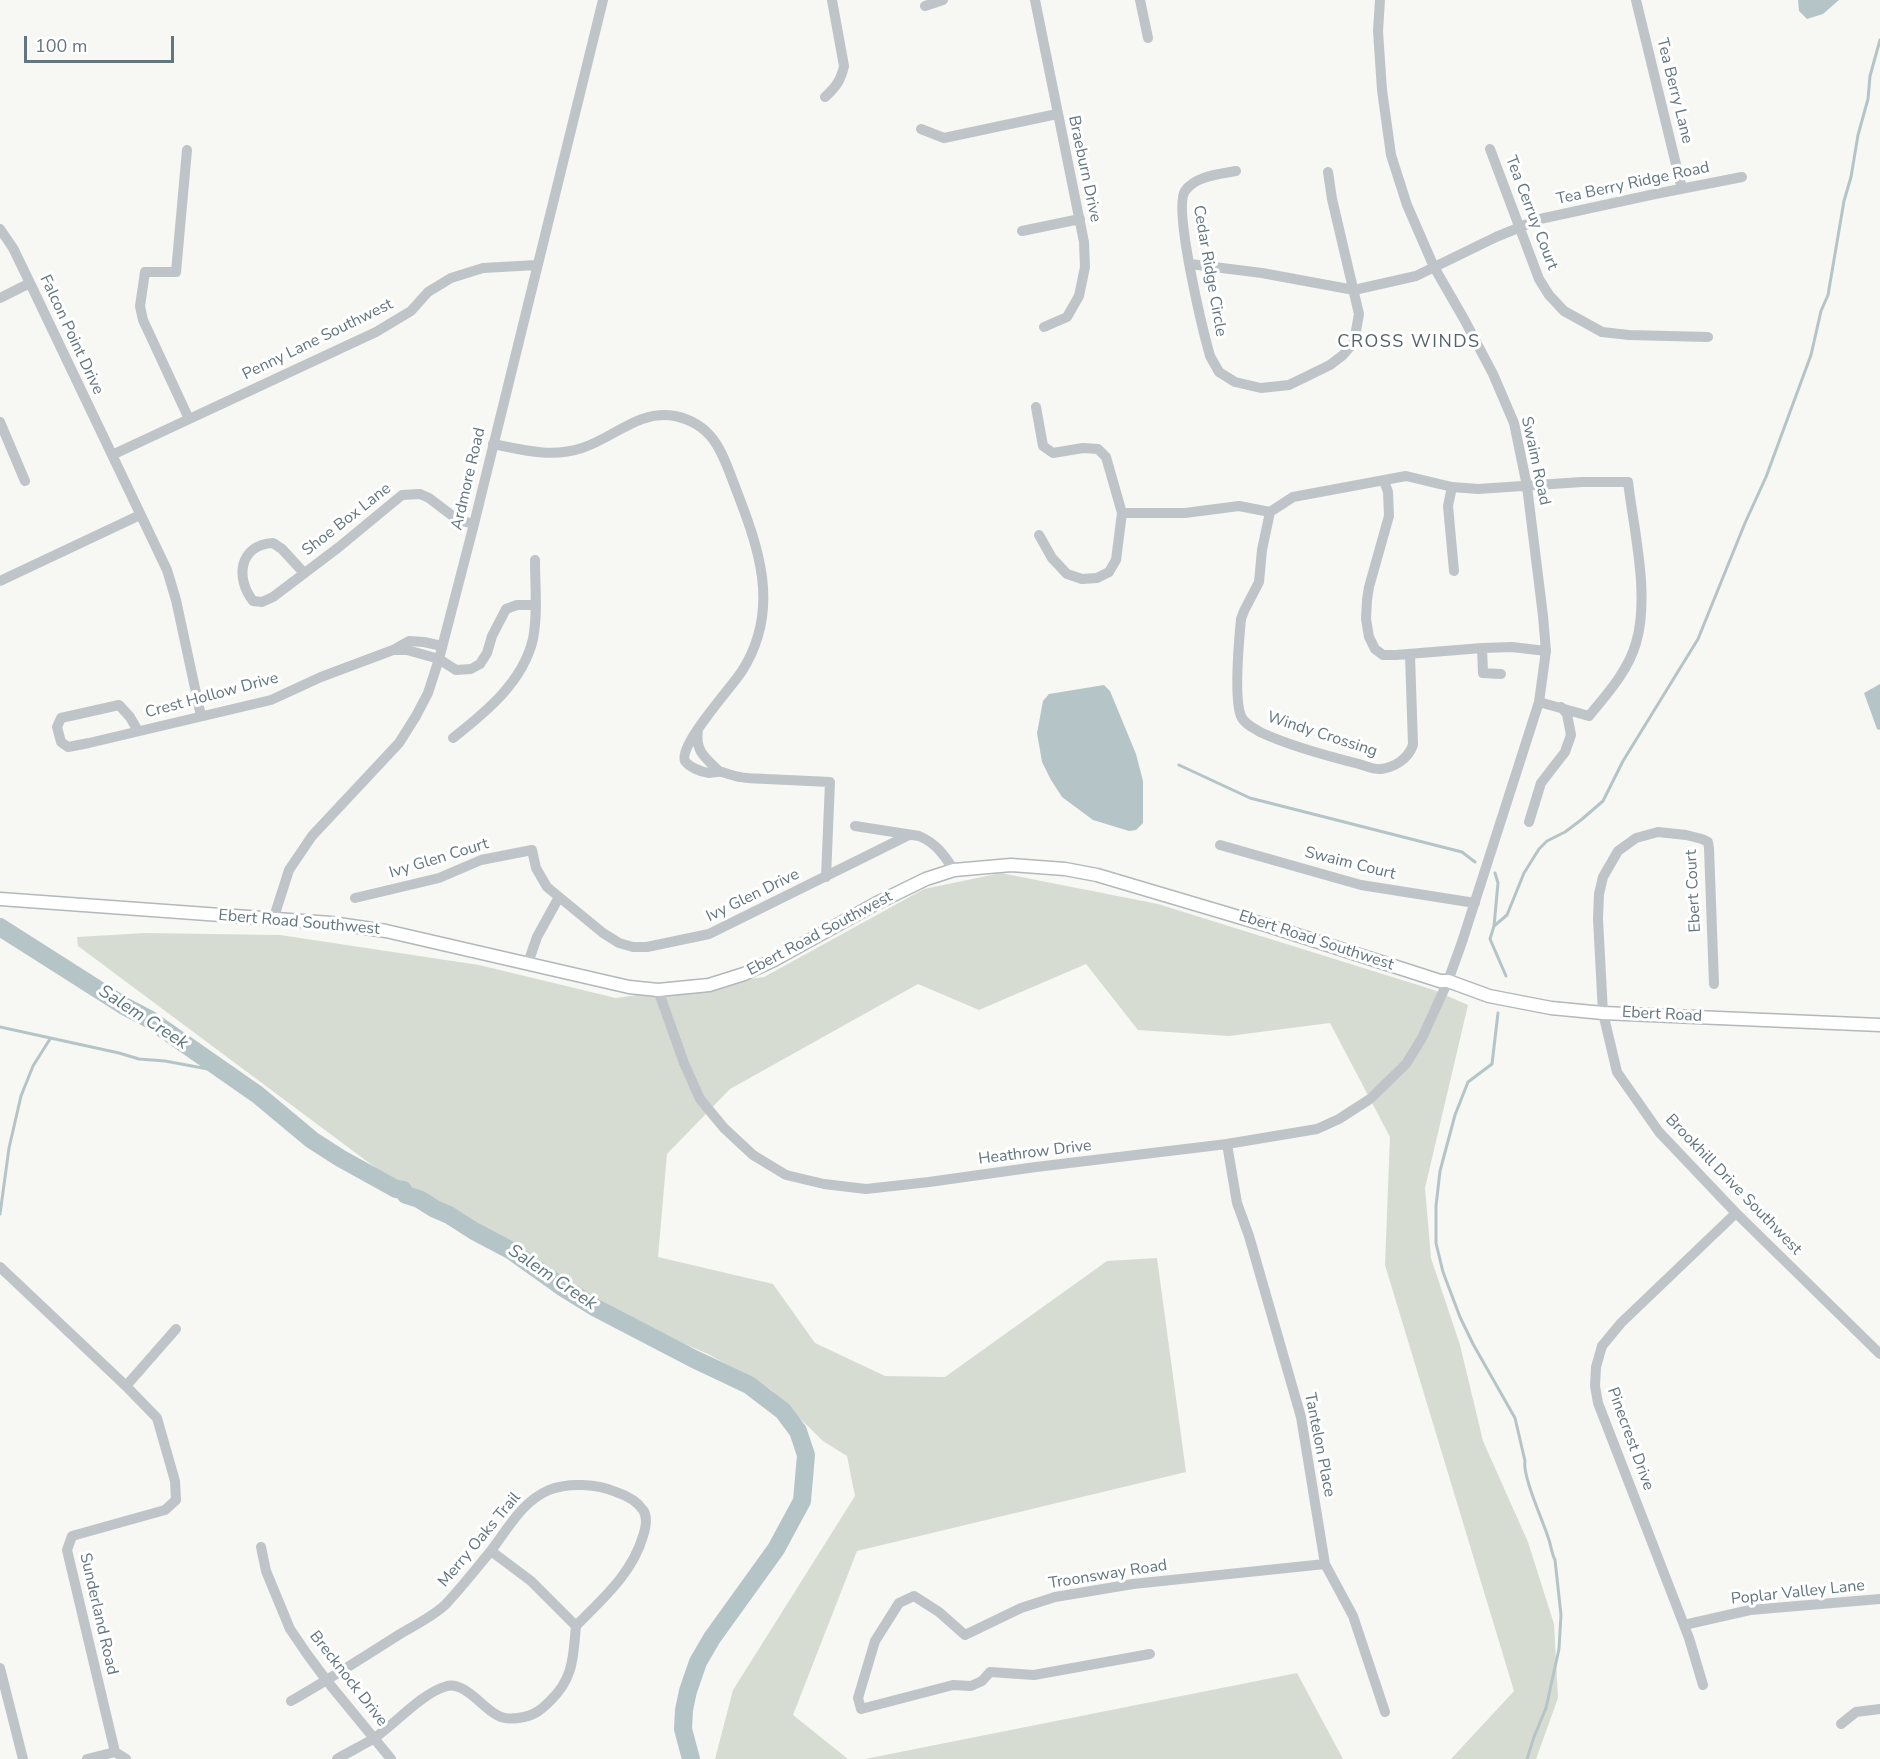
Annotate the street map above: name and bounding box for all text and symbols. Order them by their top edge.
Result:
scale bar [27,24,177,62]
text: 100 m [35,34,87,58]
street label: Tea Berry Lane [1652,36,1696,146]
street label: Braeburn Drive [1063,114,1105,224]
street label: Tea Cerruy Court [1500,153,1562,273]
street label: Tea Berry Ridge Road [1555,158,1711,210]
street label: Cedar Ridge Circle [1188,204,1230,338]
street label: Falcon Point Drive [35,272,107,398]
street label: Penny Lane Southwest [240,295,396,385]
district label: CROSS WINDS [1337,332,1481,354]
street label: Swaim Road [1516,415,1554,507]
street label: Ardmore Road [448,426,490,532]
street label: Shoe Box Lane [299,479,395,561]
street label: Crest Hollow Drive [143,669,281,723]
street label: Windy Crossing [1264,708,1380,762]
street label: Ivy Glen Court [387,835,491,883]
street label: Swaim Court [1303,843,1397,885]
street label: Ebert Court [1682,849,1706,933]
street label: Ivy Glen Drive [703,865,803,927]
street label: Ebert Road Southwest [744,888,896,980]
street label: Ebert Road Southwest [218,906,380,940]
street label: Ebert Road Southwest [1236,907,1396,975]
water label: Salem Creek [94,981,192,1055]
street label: Ebert Road [1621,1003,1703,1027]
street label: Brookhill Drive Southwest [1661,1111,1805,1259]
street label: Heathrow Drive [977,1137,1093,1169]
water label: Salem Creek [504,1241,600,1315]
street label: Pinecrest Drive [1602,1385,1658,1493]
street label: Tantelon Place [1299,1391,1339,1499]
street label: Merry Oaks Trail [435,1489,525,1591]
street label: Sunderland Road [75,1551,121,1677]
street label: Troonsway Road [1047,1556,1169,1594]
street label: Poplar Valley Lane [1730,1576,1866,1610]
street label: Brecknock Drive [305,1627,391,1731]

